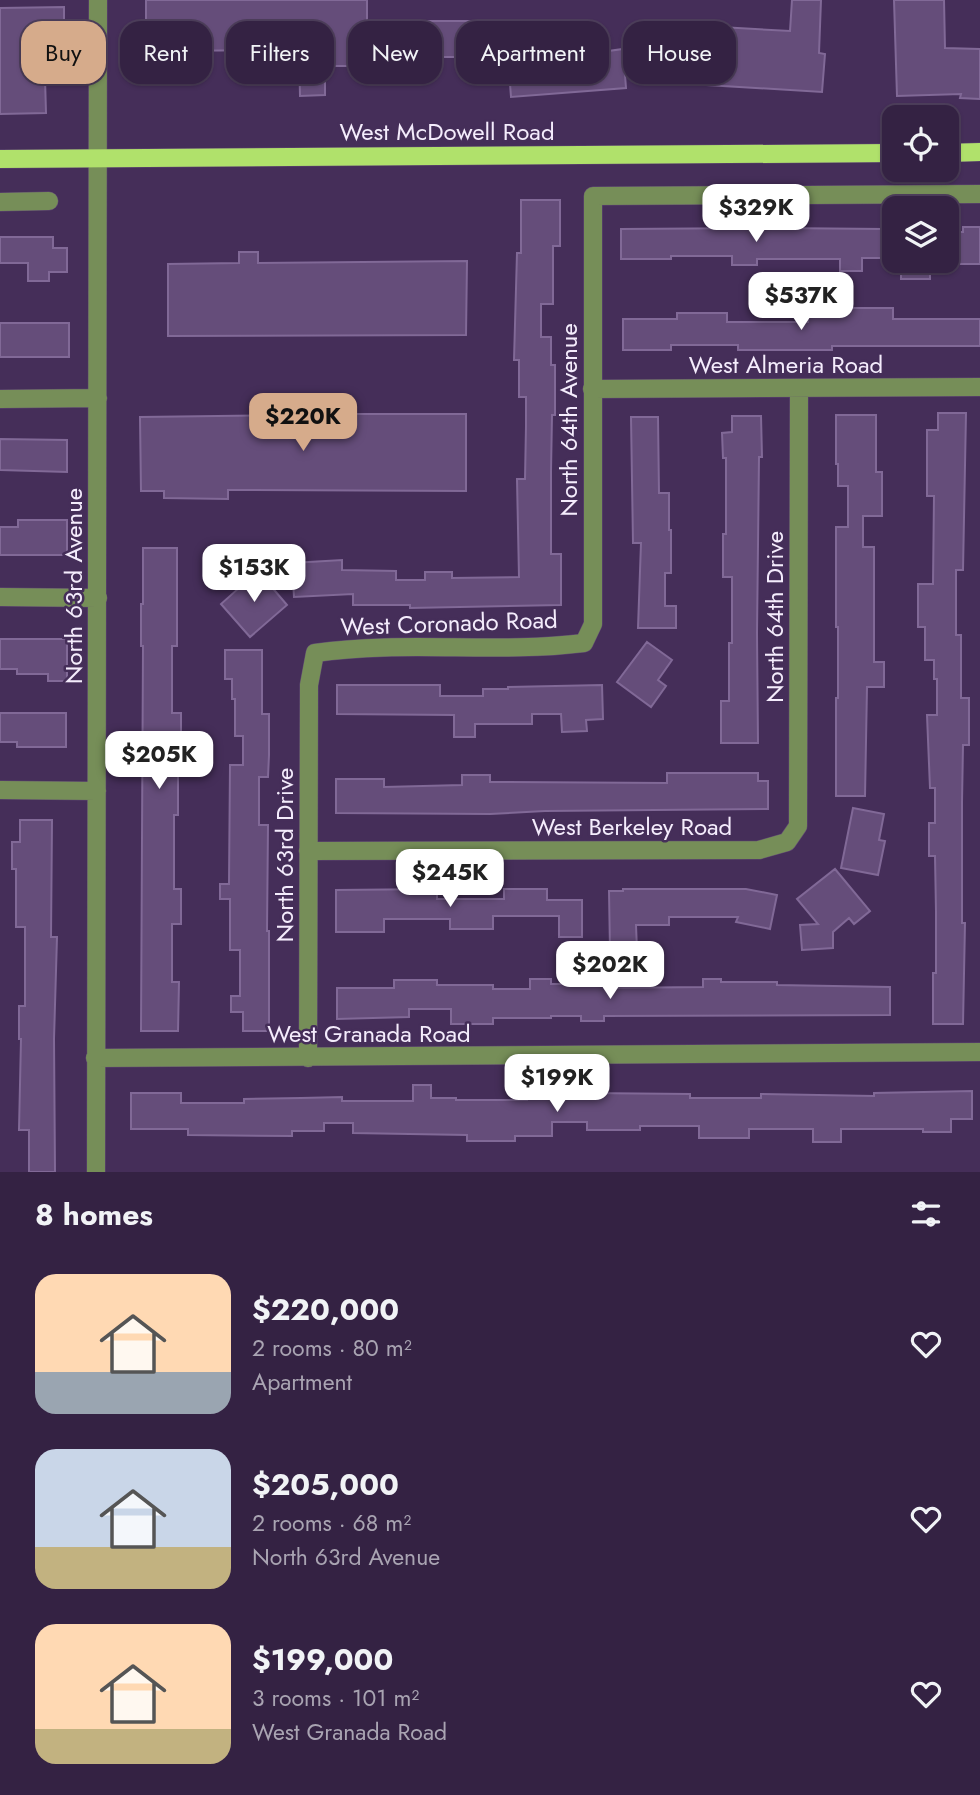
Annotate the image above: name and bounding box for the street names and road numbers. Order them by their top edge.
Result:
street label: West McDowell Road [339,114,555,149]
street label: North 64th Avenue [551,323,586,517]
street label: West Almeria Road [689,347,883,382]
street label: North 63rd Avenue [56,488,91,684]
street label: North 64th Drive [757,531,792,703]
street label: West Coronado Road [340,602,558,644]
street label: North 63rd Drive [267,768,302,942]
street label: West Berkeley Road [532,809,732,844]
street label: West Granada Road [267,1016,471,1051]

